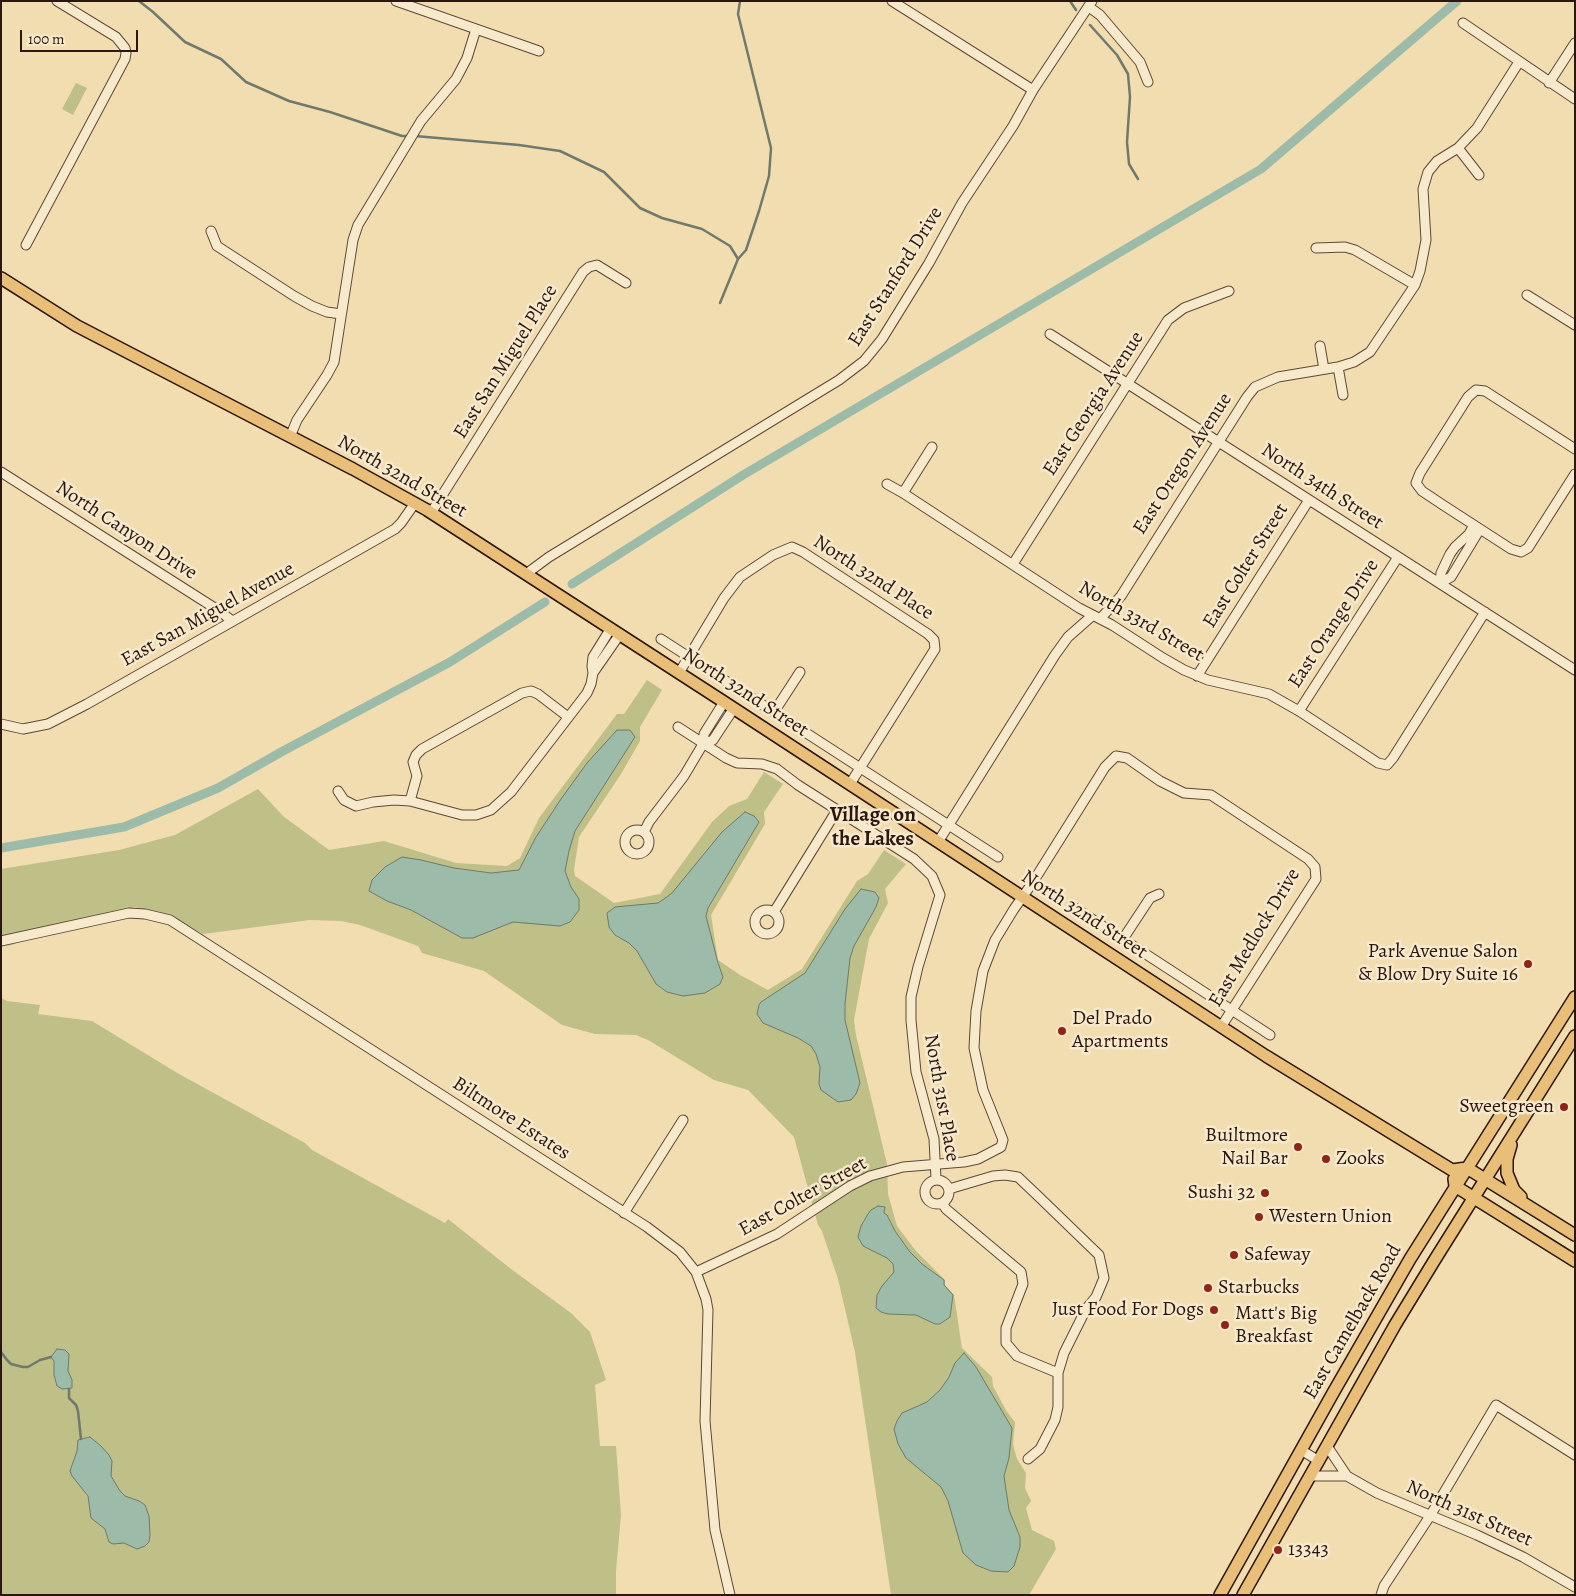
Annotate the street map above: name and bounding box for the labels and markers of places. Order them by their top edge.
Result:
place label: Park Avenue Salon & Blow Dry Suite 16 [1358,940,1518,987]
marker: Park Avenue Salon & Blow Dry Suite 16 [1522,958,1534,970]
place label: Del Prado Apartments [1072,1007,1169,1054]
marker: Del Prado Apartments [1056,1025,1068,1037]
place label: Sweetgreen [1459,1095,1554,1119]
marker: Sweetgreen [1558,1101,1570,1113]
place label: Builtmore Nail Bar [1205,1124,1288,1171]
marker: Builtmore Nail Bar [1292,1141,1304,1153]
place label: Zooks [1336,1147,1385,1171]
marker: Zooks [1320,1153,1332,1165]
place label: Sushi 32 [1187,1181,1255,1205]
marker: Sushi 32 [1259,1187,1271,1199]
place label: Western Union [1269,1205,1392,1229]
marker: Western Union [1253,1211,1265,1223]
place label: Safeway [1244,1243,1310,1267]
marker: Safeway [1228,1249,1240,1261]
place label: Starbucks [1218,1276,1300,1300]
marker: Starbucks [1202,1282,1214,1294]
place label: Just Food For Dogs [1052,1298,1204,1322]
place label: Matt's Big Breakfast [1235,1302,1317,1349]
marker: Just Food For Dogs [1208,1304,1220,1316]
marker: Matt's Big Breakfast [1219,1319,1231,1331]
place label: 13343 [1288,1538,1329,1562]
marker: 13343 [1272,1544,1284,1556]

